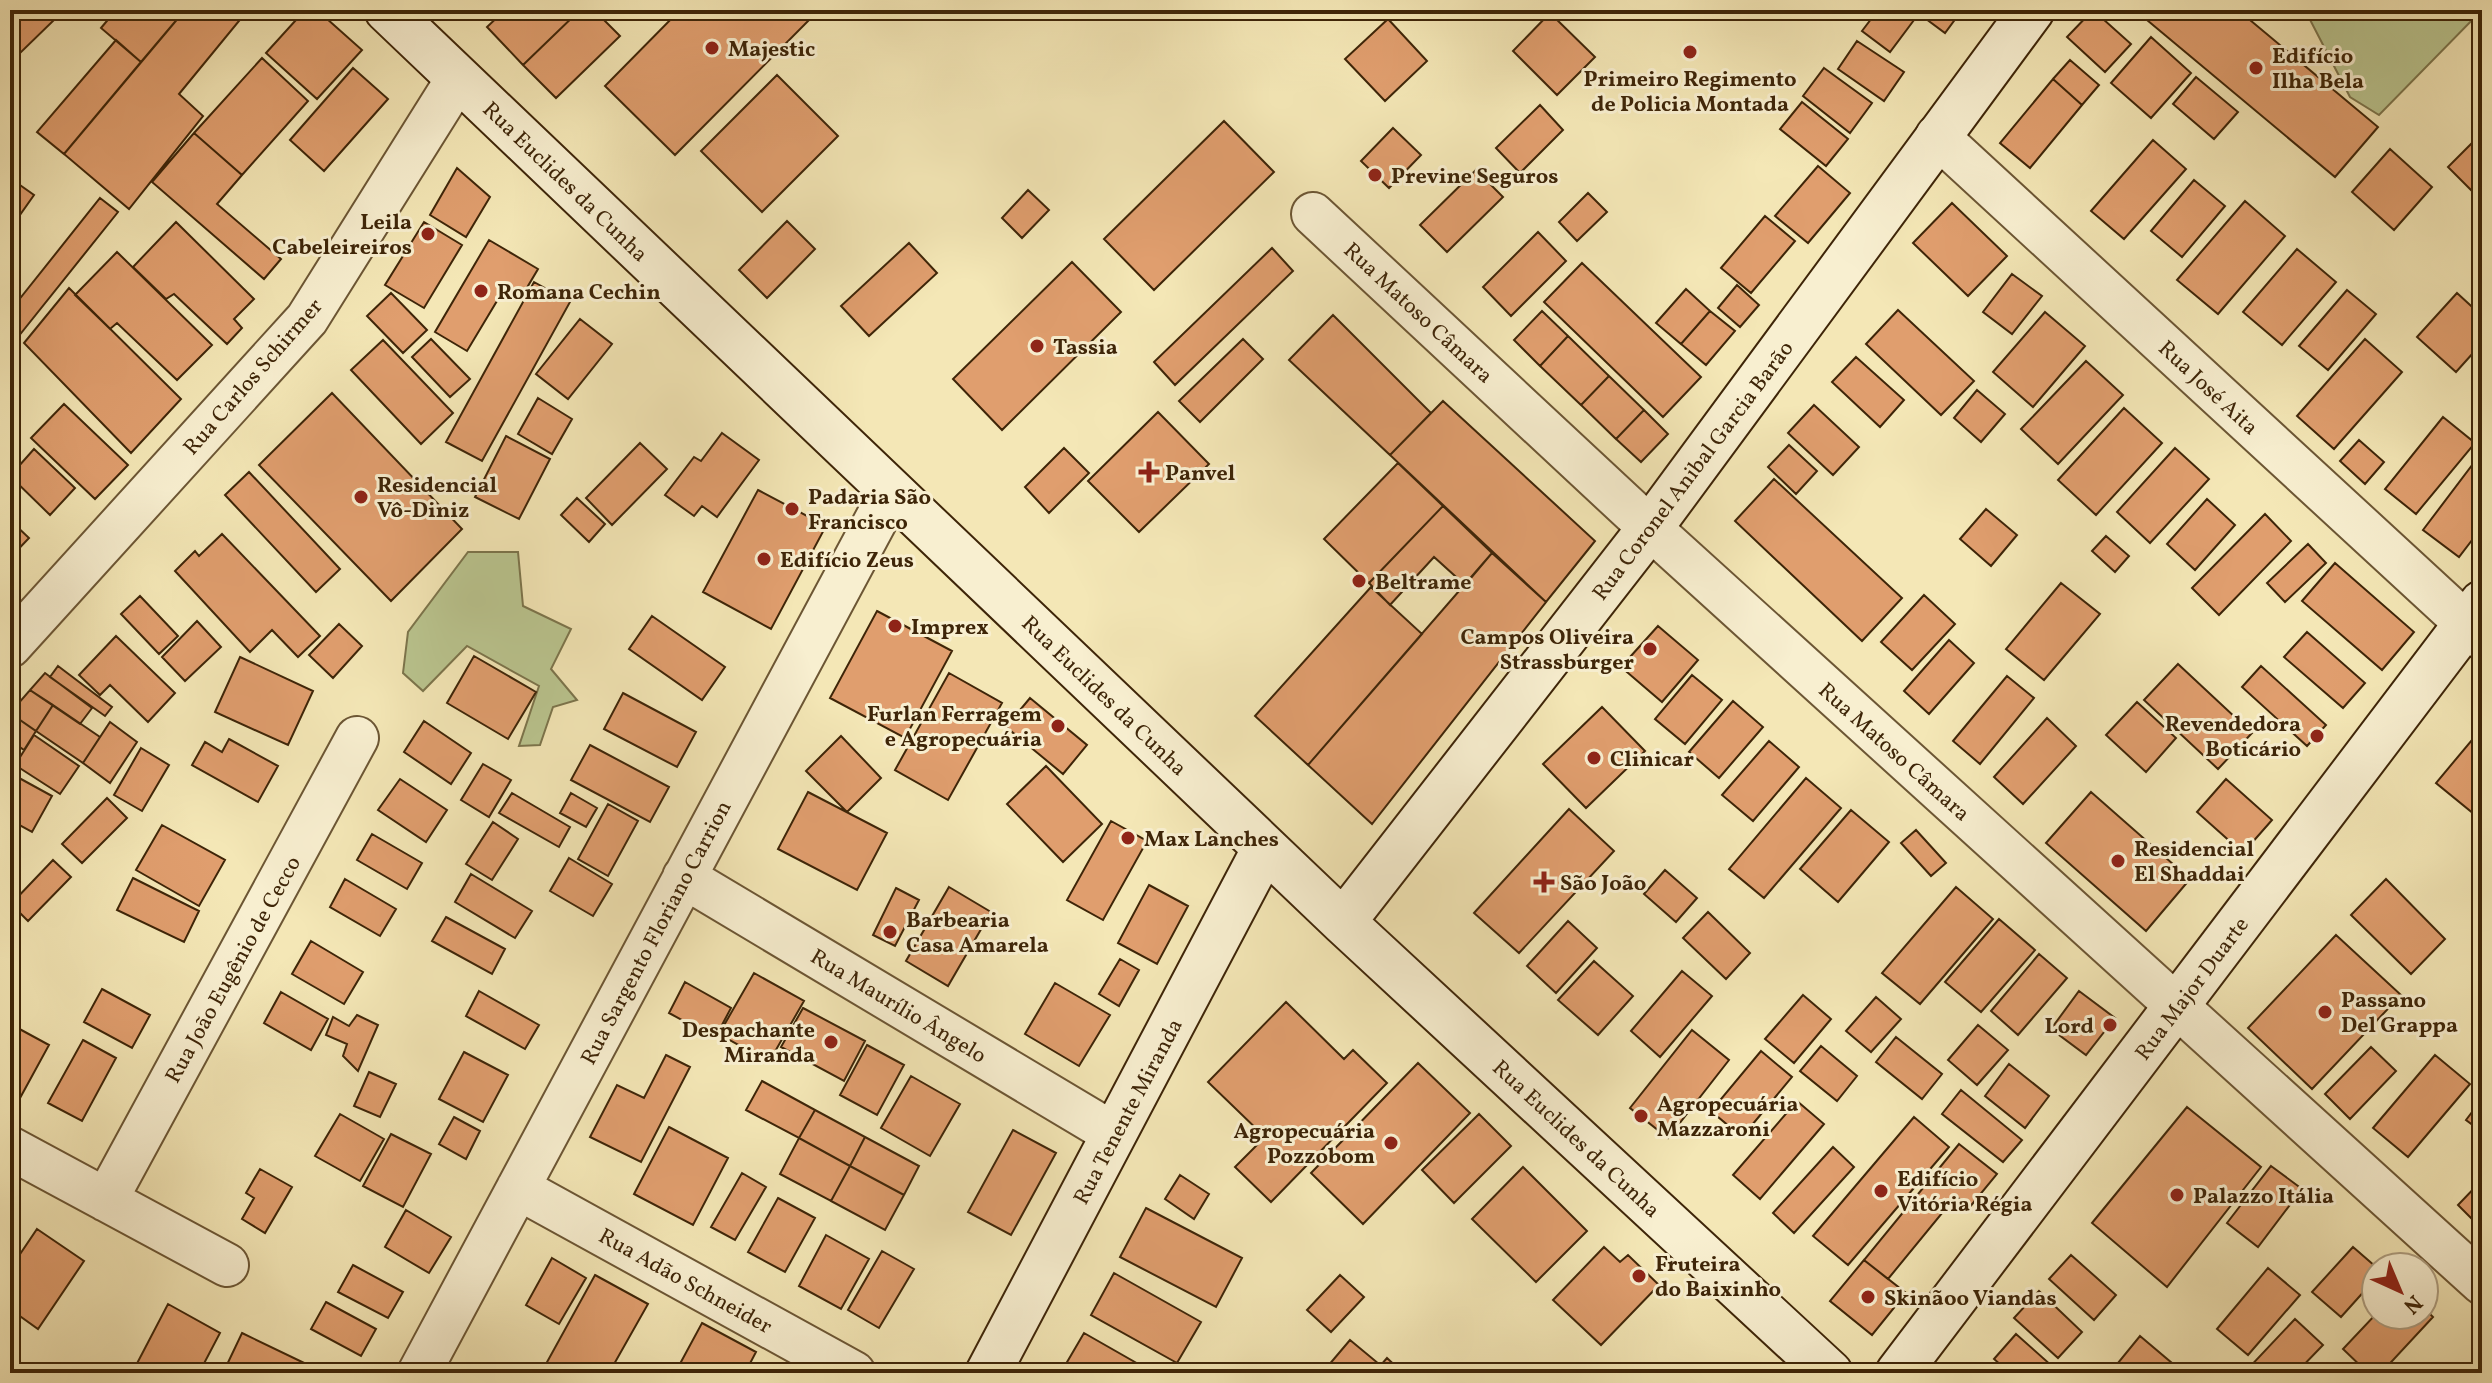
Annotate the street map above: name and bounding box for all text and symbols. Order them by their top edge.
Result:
place label: Majestic [728,35,815,66]
marker: Majestic [703,39,721,57]
place label: Edifício Ilha Bela [2272,42,2364,98]
marker: Primeiro Regimento de Policia Montada [1681,43,1699,61]
marker: Edifício Ilha Bela [2247,59,2265,77]
place label: Primeiro Regimento de Policia Montada [1584,65,1796,121]
street label: Rua Euclides da Cunha [475,95,654,270]
place label: Previne Seguros [1391,162,1559,193]
marker: Previne Seguros [1366,166,1384,184]
place label: Leila Cabeleireiros [272,208,412,264]
marker: Leila Cabeleireiros [419,225,437,243]
street label: Rua Matoso Câmara [1336,236,1499,392]
place label: Romana Cechin [497,278,661,309]
marker: Romana Cechin [472,282,490,300]
street label: Rua Carlos Schirmer [177,292,331,463]
place label: Tassia [1053,333,1118,364]
street label: Rua José Aita [2150,334,2264,443]
street label: Rua Coronel Anibal Garcia Barão [1586,335,1802,608]
marker: Tassia [1028,337,1046,355]
place label: Panvel [1165,459,1235,490]
marker: Panvel [1140,463,1158,481]
place label: Residencial Vô-Diniz [377,471,497,527]
place label: Padaria São Francisco [808,483,931,539]
marker: Residencial Vô-Diniz [352,488,370,506]
marker: Padaria São Francisco [783,500,801,518]
place label: Edifício Zeus [780,546,914,577]
marker: Edifício Zeus [755,550,773,568]
place label: Beltrame [1375,568,1471,599]
marker: Beltrame [1350,572,1368,590]
street label: Rua Euclides da Cunha [1014,609,1193,784]
place label: Imprex [911,613,989,644]
marker: Imprex [886,617,904,635]
place label: Campos Oliveira Strassburger [1460,623,1635,679]
marker: Campos Oliveira Strassburger [1641,640,1659,658]
street label: Rua Matoso Câmara [1811,676,1976,829]
place label: Furlan Ferragem e Agropecuária [867,700,1042,756]
place label: Revendedora Boticário [2165,710,2301,766]
marker: Furlan Ferragem e Agropecuária [1049,717,1067,735]
marker: Revendedora Boticário [2308,727,2326,745]
place label: Clinicar [1610,745,1695,776]
marker: Clinicar [1585,749,1603,767]
street label: Rua Sargento Floriano Carrion [574,795,740,1071]
place label: Max Lanches [1144,825,1279,856]
marker: Max Lanches [1119,829,1137,847]
place label: Residencial El Shaddai [2134,835,2254,891]
street label: Rua João Eugênio de Cecco [159,851,310,1089]
marker: Residencial El Shaddai [2109,852,2127,870]
place label: São João [1560,869,1646,900]
marker: São João [1535,873,1553,891]
place label: Barbearia Casa Amarela [906,906,1049,962]
street label: Rua Major Duarte [2129,911,2257,1068]
marker: Barbearia Casa Amarela [881,923,899,941]
street label: Rua Maurílio Ângelo [804,942,992,1072]
place label: Passano Del Grappa [2341,986,2458,1042]
marker: Passano Del Grappa [2316,1003,2334,1021]
place label: Lord [2044,1012,2094,1043]
street label: Rua Tenente Miranda [1067,1014,1191,1211]
place label: Despachante Miranda [682,1016,815,1072]
marker: Lord [2101,1016,2119,1034]
marker: Despachante Miranda [822,1033,840,1051]
street label: Rua Euclides da Cunha [1485,1054,1666,1226]
place label: Agropecuária Mazzaroni [1657,1090,1799,1146]
marker: Agropecuária Mazzaroni [1632,1107,1650,1125]
place label: Agropecuária Pozzobom [1233,1117,1375,1173]
marker: Agropecuária Pozzobom [1382,1134,1400,1152]
place label: Edifício Vitória Régia [1897,1165,2032,1221]
marker: Edifício Vitória Régia [1872,1182,1890,1200]
place label: Palazzo Itália [2193,1182,2334,1213]
marker: Palazzo Itália [2168,1186,2186,1204]
street label: Rua Adão Schneider [592,1222,777,1343]
place label: Fruteira do Baixinho [1655,1250,1781,1306]
north arrow [2360,1251,2440,1331]
marker: Fruteira do Baixinho [1630,1267,1648,1285]
place label: Skinãoo Viandas [1884,1284,2057,1315]
text: N [2396,1287,2429,1320]
marker: Skinãoo Viandas [1859,1288,1877,1306]

